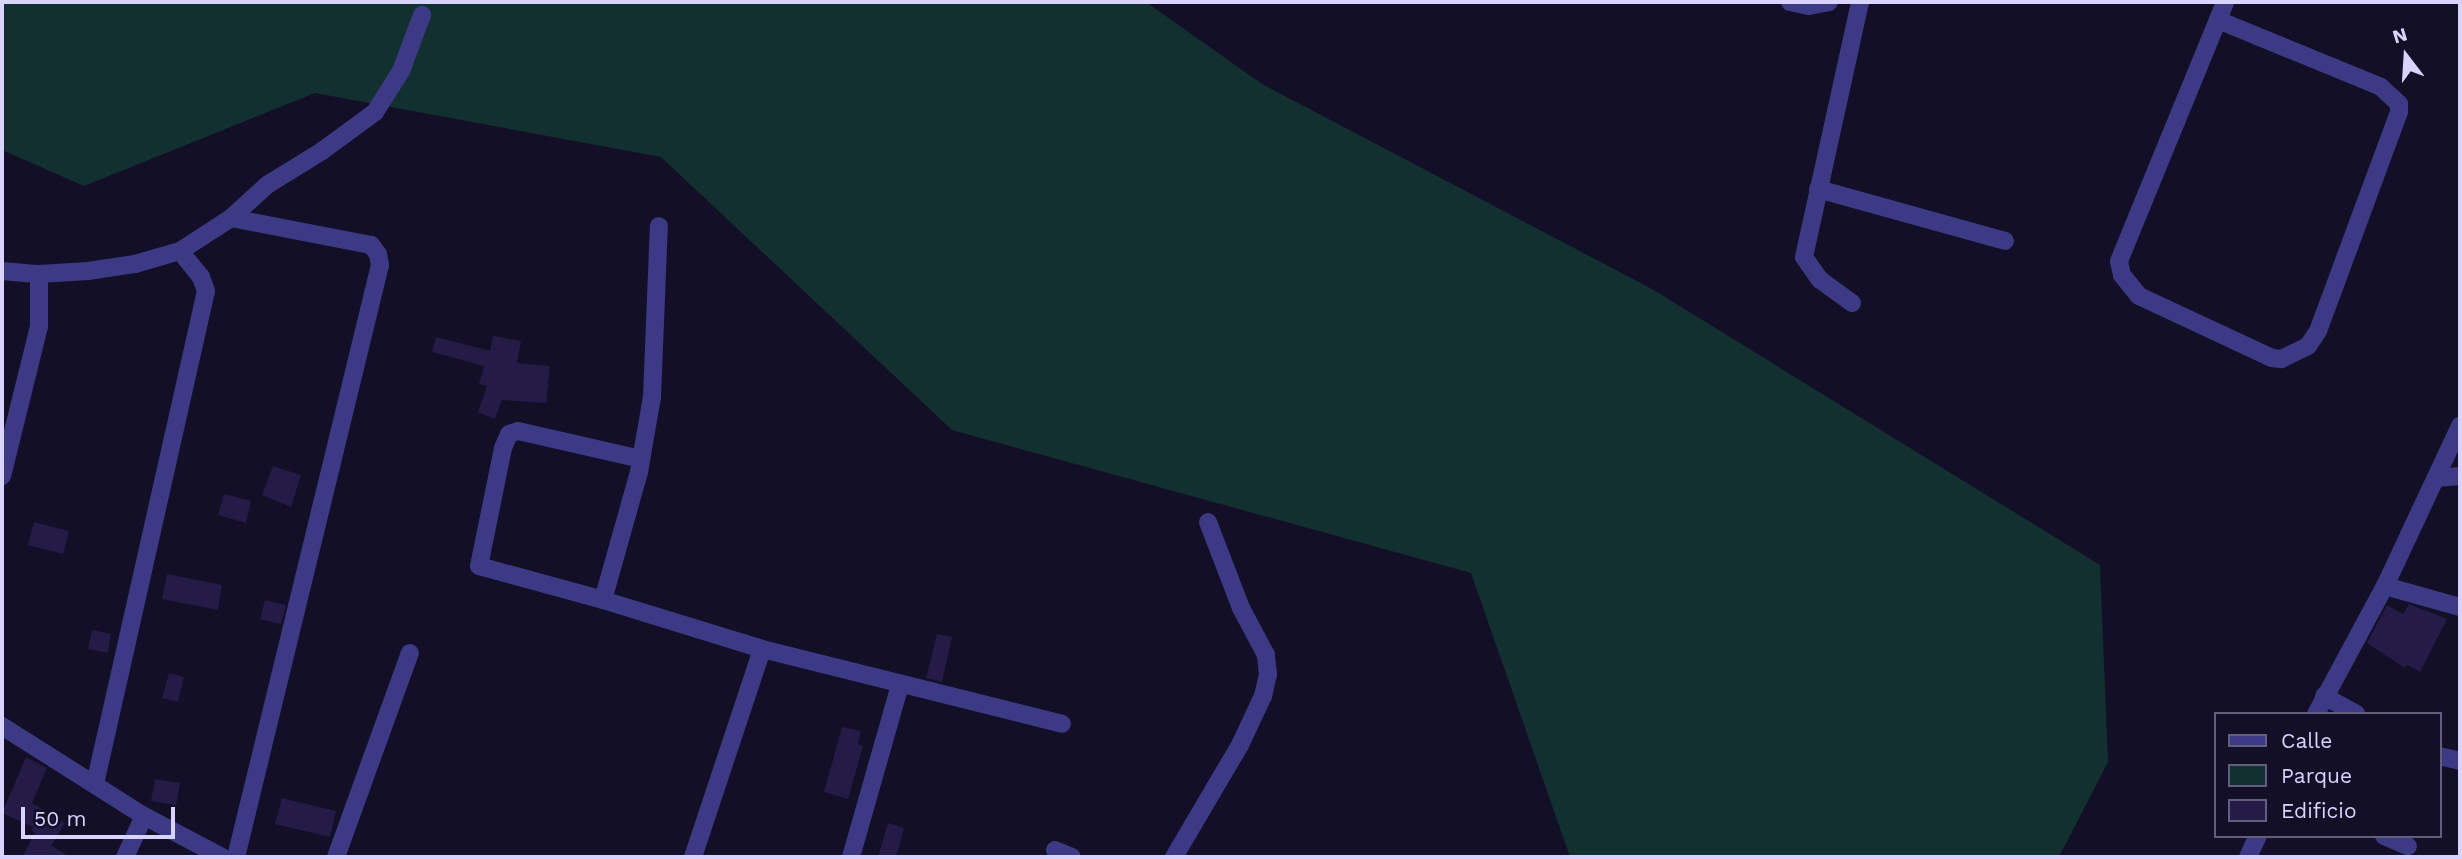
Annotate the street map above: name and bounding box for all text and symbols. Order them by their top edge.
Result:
north arrow [2371,21,2441,91]
text: N [2390,22,2410,48]
legend [2214,712,2441,838]
text: Calle [2281,728,2332,753]
text: Parque [2281,763,2352,788]
scale bar [24,792,178,836]
text: Edificio [2281,798,2357,823]
text: 50 m [34,806,86,831]

